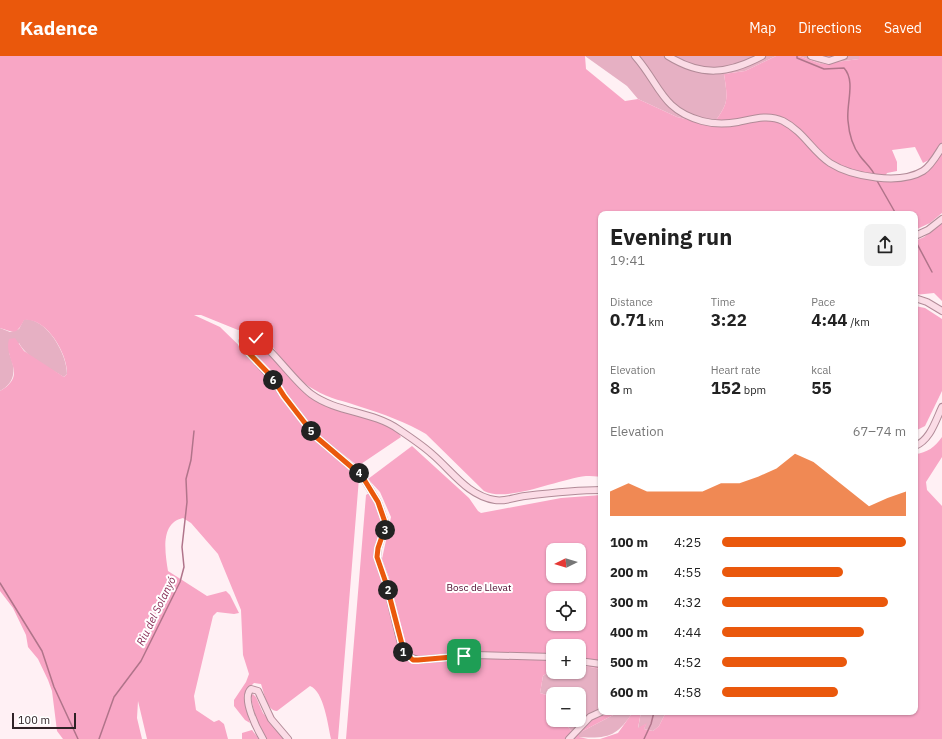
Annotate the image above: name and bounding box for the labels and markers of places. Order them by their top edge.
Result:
pin [239,321,273,355]
pin: 6 [263,370,283,390]
pin: 5 [301,421,321,441]
pin: 4 [349,463,369,483]
pin: 3 [375,520,395,540]
pin: 2 [378,580,398,600]
pin [447,639,481,673]
pin: 1 [393,642,413,662]

